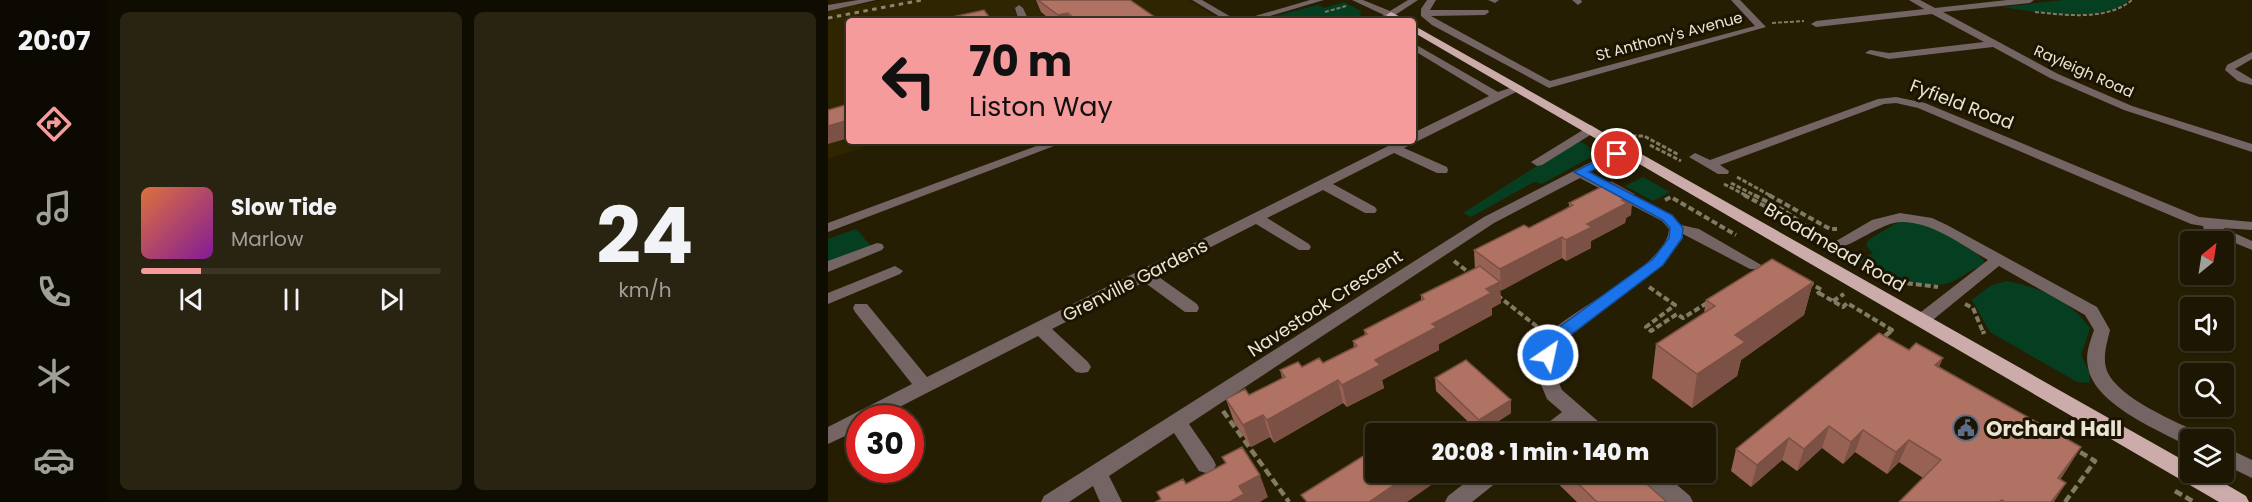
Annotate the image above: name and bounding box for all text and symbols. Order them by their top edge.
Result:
street label: St Anthony's Avenue [1593,6,1745,66]
text: 20:07 [18,22,90,59]
text: 70 m [969,32,1072,91]
street label: Rayleigh Road [2031,40,2137,102]
icon: left [870,42,948,120]
street label: Fyfield Road [1907,73,2017,135]
text: Liston Way [969,88,1113,125]
icon: directions [33,103,75,145]
pin [1591,128,1642,179]
icon: arrive [1600,137,1633,170]
text: 24 [596,181,694,290]
icon: music [33,187,75,229]
text: Slow Tide [231,192,337,223]
street label: Broadmead Road [1760,196,1910,298]
text: Marlow [231,225,303,253]
north arrow [2180,231,2234,285]
map controls [2180,231,2234,483]
street label: Grenville Gardens [1058,233,1212,327]
street label: Navestock Crescent [1243,244,1407,362]
icon: phone [33,271,75,313]
text: km/h [618,276,672,304]
icon: previous [175,283,208,316]
icon: pause [275,283,308,316]
icon: next [375,283,408,316]
button: sound [2180,297,2234,351]
position arrow [1516,323,1580,387]
icon: climate [33,355,75,397]
button: search [2180,363,2234,417]
speed limit sign: 30 [846,405,924,483]
public building icon: Orchard Hall [1951,413,1981,443]
place label: Orchard Hall [1986,414,2122,443]
button: layers [2180,429,2234,483]
text: 20:08 · 1 min · 140 m [1432,437,1649,468]
icon: car [33,439,75,481]

